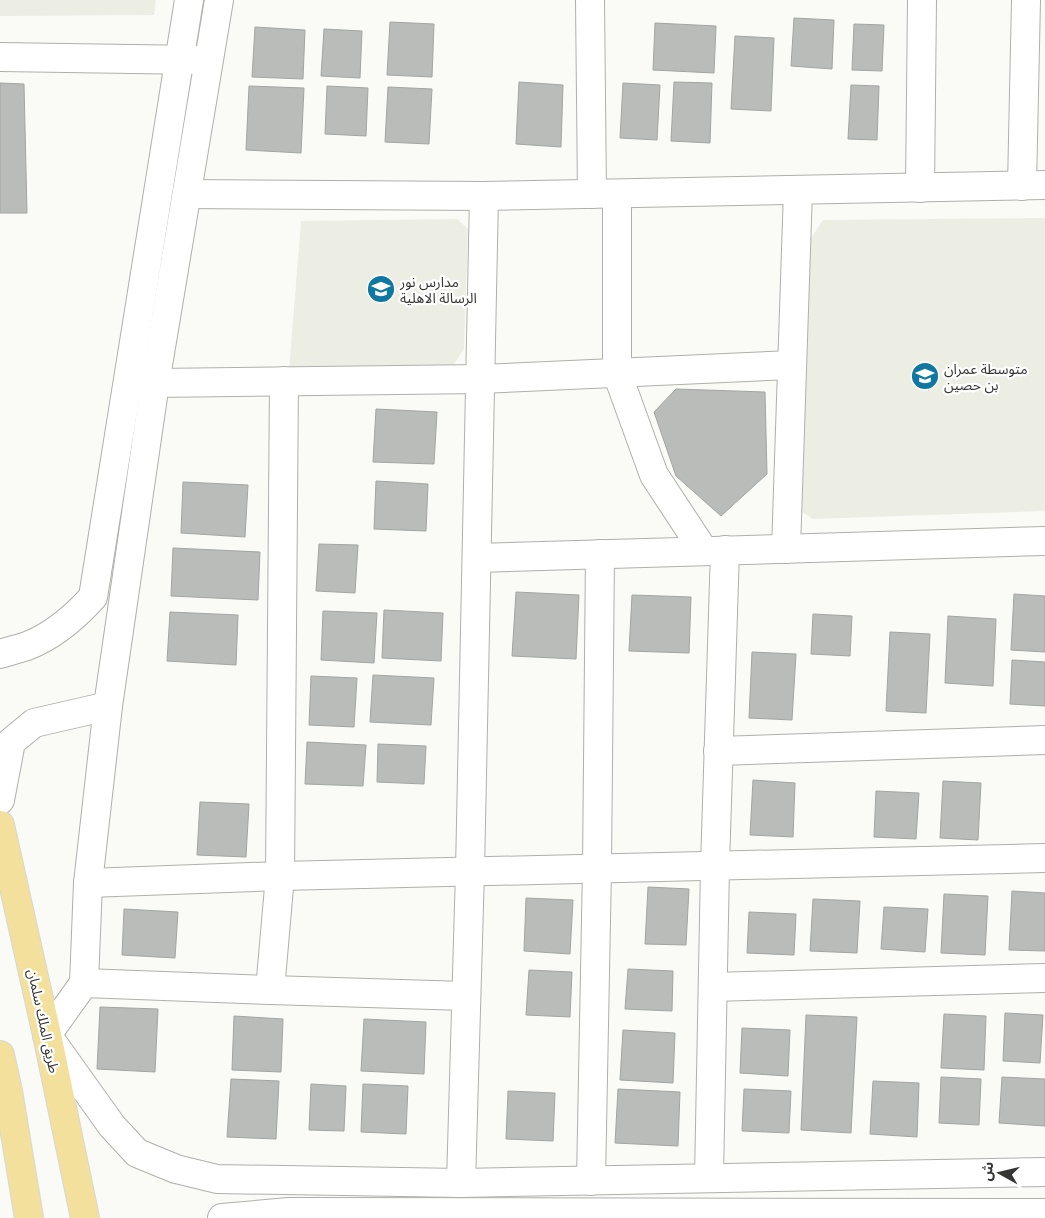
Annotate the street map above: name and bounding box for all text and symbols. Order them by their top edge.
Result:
place label: مدارس نور الرسالة الاهلية [399,272,477,307]
school or university icon: مدارس نور الرسالة الاهلية [366,274,396,304]
place label: متوسطة عمران بن حصين [944,359,1028,394]
school or university icon: متوسطة عمران بن حصين [910,361,940,391]
street label: طريق الملك سلمان [23,967,64,1075]
north arrow [975,1148,1025,1198]
text: ش [976,1160,997,1182]

